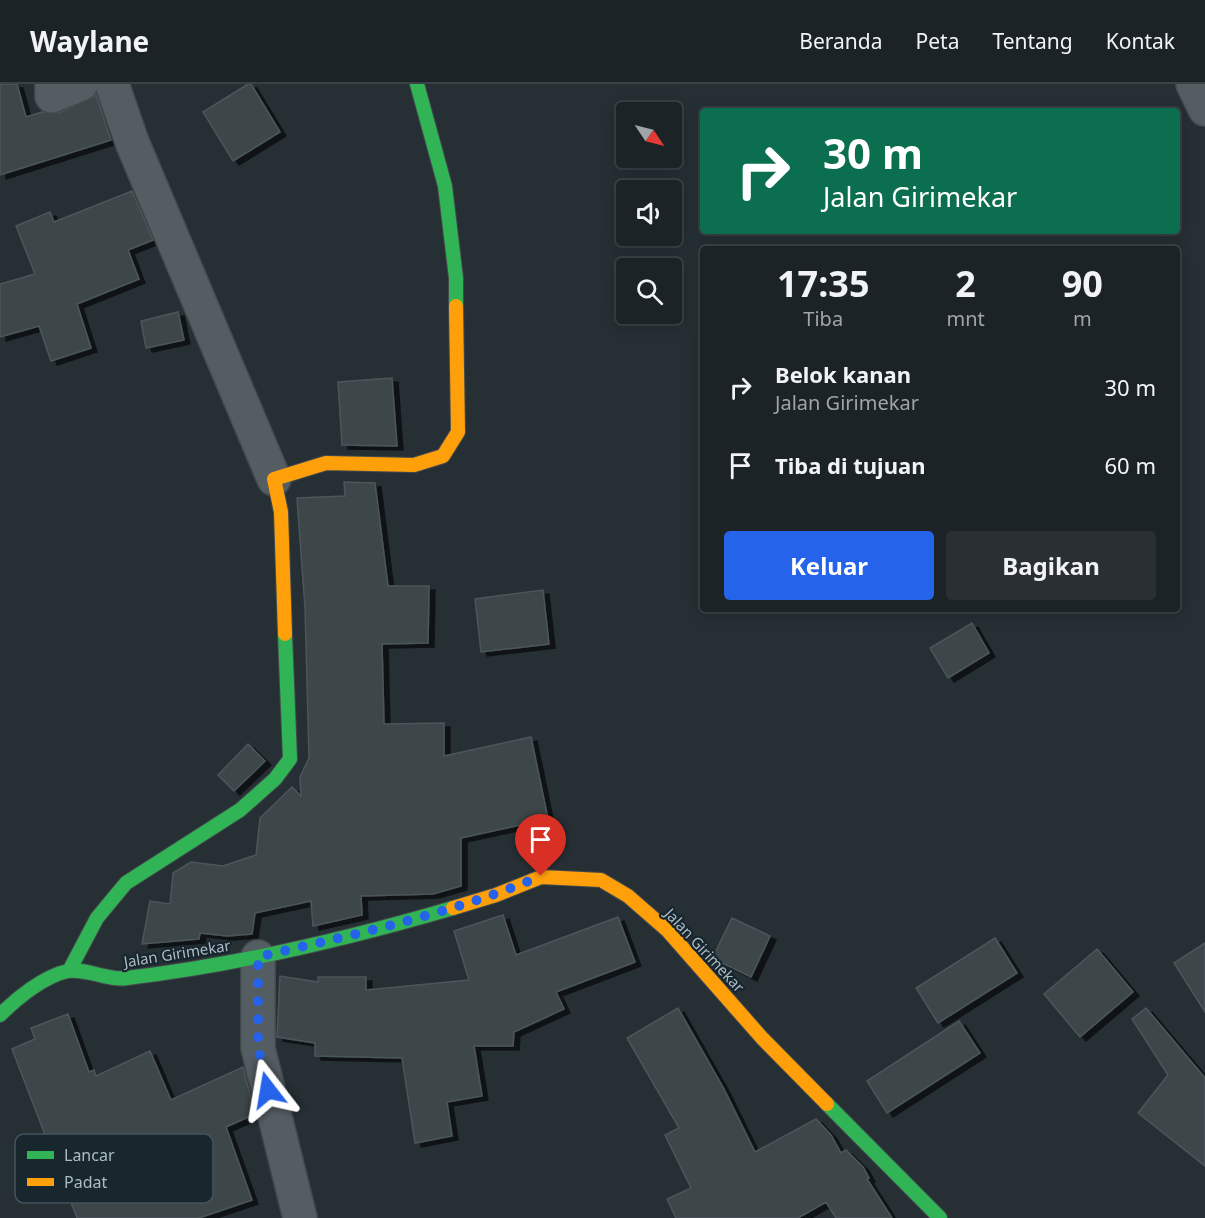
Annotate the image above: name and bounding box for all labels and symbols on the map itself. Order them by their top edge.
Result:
north arrow [616,102,682,168]
pin [515,814,566,876]
street label: Jalan Girimekar [660,902,749,996]
street label: Jalan Girimekar [120,935,232,972]
position arrow [236,1058,300,1122]
legend [15,1134,213,1203]
text: Lancar [64,1144,115,1166]
text: Padat [64,1171,107,1193]

